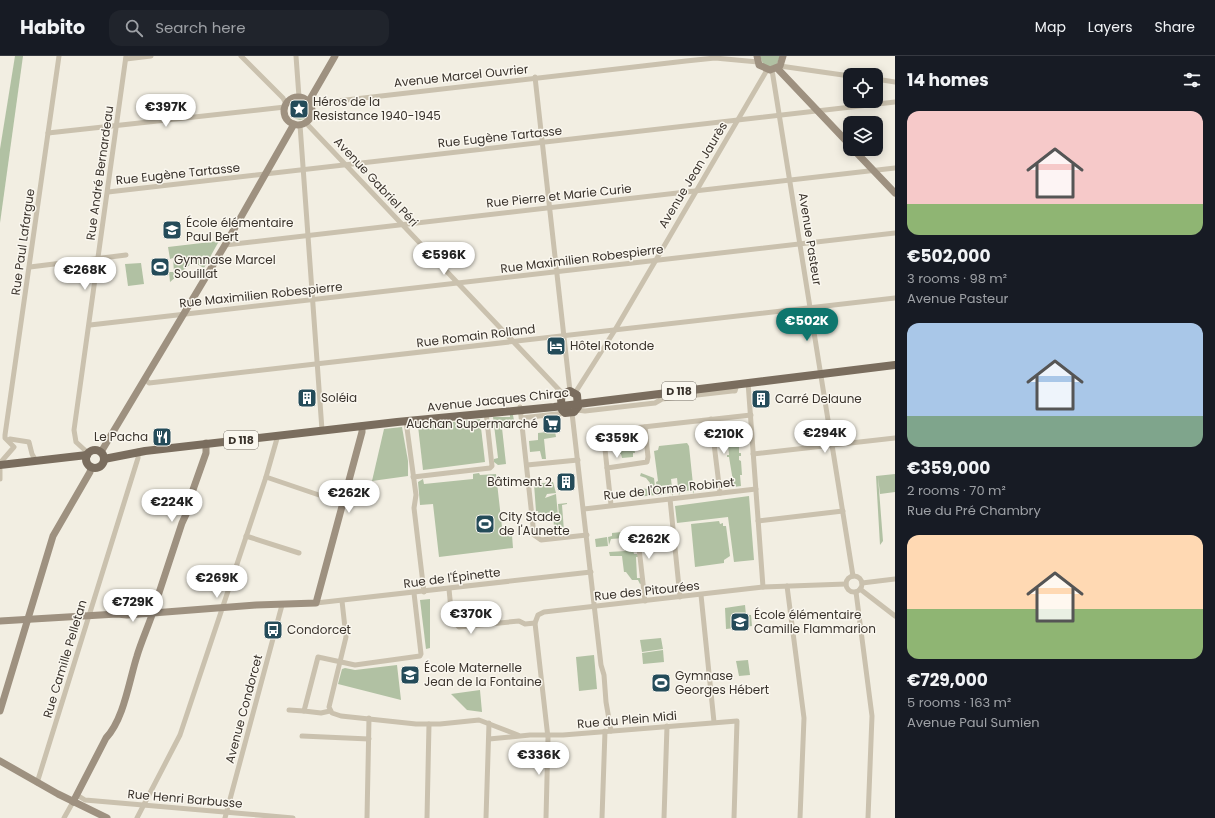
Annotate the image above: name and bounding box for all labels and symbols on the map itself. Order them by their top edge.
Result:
street label: Avenue Marcel Ouvrier [393,60,530,91]
place label: Héros de la Resistance 1940-1945 [313,93,441,124]
pin: €397K [138,94,194,128]
place icon: Héros de la Resistance 1940-1945 [288,98,310,120]
street label: Rue André Bernardeau [82,105,117,241]
street label: Avenue Jean Jaurès [654,118,731,231]
street label: Rue Eugène Tartasse [437,122,563,151]
street label: Avenue Gabriel Péri [330,133,422,230]
street label: Rue Eugène Tartasse [115,159,241,188]
street label: Rue Pierre et Marie Curie [486,179,632,212]
street label: Rue Paul Lafargue [7,187,38,296]
street label: Avenue Pasteur [795,191,826,287]
place label: École élémentaire Paul Bert [186,214,293,245]
school or university icon: École élémentaire Paul Bert [161,219,183,241]
street label: Rue Maximilien Robespierre [500,240,664,277]
pin: €596K [416,242,472,276]
place label: Gymnase Marcel Souillat [174,251,276,282]
sports icon: Gymnase Marcel Souillat [149,256,171,278]
pin: €268K [57,257,113,291]
street label: Rue Maximilien Robespierre [179,277,343,312]
pin: €502K [779,308,835,342]
street label: Rue Romain Rolland [415,320,536,351]
hotel icon: Hôtel Rotonde [545,335,567,357]
place label: Hôtel Rotonde [570,337,654,354]
road number: D 118 [662,382,696,400]
street label: Avenue Jacques Chirac [426,384,570,415]
building icon: Soléia [296,387,318,409]
building icon: Carré Delaune [750,388,772,410]
place label: Soléia [321,389,357,406]
place label: Carré Delaune [775,390,862,407]
supermarket icon: Auchan Supermarché [541,413,563,435]
place label: Auchan Supermarché [406,415,538,432]
pin: €294K [797,420,853,454]
pin: €210K [696,421,752,455]
pin: €359K [589,425,645,459]
restaurant icon: Le Pacha [151,426,173,448]
place label: Le Pacha [94,428,148,445]
road number: D 118 [224,431,258,449]
building icon: Bâtiment 2 [555,471,577,493]
place label: Bâtiment 2 [487,473,552,490]
street label: Rue de l'Orme Robinet [603,473,735,504]
pin: €262K [321,480,377,514]
pin: €224K [144,489,200,523]
place label: City Stade de l'Aunette [499,508,570,539]
sports icon: City Stade de l'Aunette [474,513,496,535]
pin: €262K [621,526,677,560]
street label: Rue de l'Épinette [402,563,501,592]
pin: €269K [189,565,245,599]
street label: Rue des Pitourées [593,577,700,604]
pin: €729K [105,589,161,623]
street label: Rue Camille Pelletan [38,598,91,720]
pin: €370K [443,601,499,635]
place label: École élémentaire Camille Flammarion [754,606,876,637]
school or university icon: École élémentaire Camille Flammarion [729,611,751,633]
bus stop icon: Condorcet [262,619,284,641]
place label: Condorcet [287,621,351,638]
street label: Avenue Condorcet [221,652,266,765]
place label: École Maternelle Jean de la Fontaine [424,659,542,690]
school or university icon: École Maternelle Jean de la Fontaine [399,664,421,686]
place label: Gymnase Georges Hébert [675,667,769,698]
sports icon: Gymnase Georges Hébert [650,672,672,694]
street label: Rue du Plein Midi [576,707,678,732]
pin: €336K [511,742,567,776]
street label: Rue Henri Barbusse [127,785,243,812]

